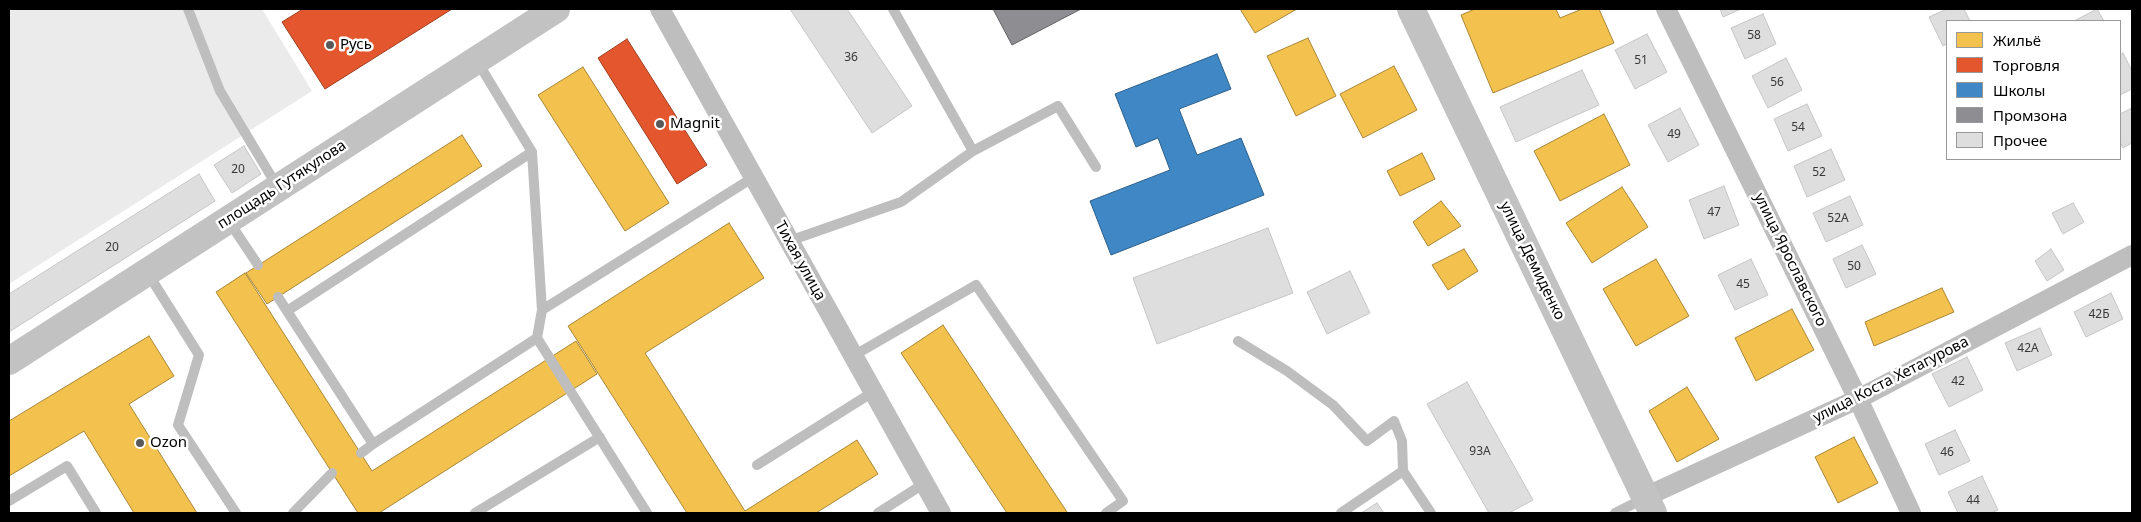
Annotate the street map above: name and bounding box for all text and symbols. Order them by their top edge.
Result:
legend [1946,20,2121,160]
house number: 58 [1747,29,1761,43]
text: Жильё [1993,30,2041,50]
place label: Русь [340,36,372,54]
marker: Русь [324,39,336,51]
house number: 36 [844,51,858,65]
house number: 51 [1634,54,1648,68]
text: Торговля [1993,55,2060,75]
house number: 56 [1770,76,1784,90]
text: Школы [1993,80,2045,100]
text: Промзона [1993,105,2067,125]
place label: Magnit [670,115,720,133]
marker: Magnit [654,118,666,130]
house number: 54 [1791,121,1805,135]
house number: 49 [1667,128,1681,142]
text: Прочее [1993,130,2047,150]
street label: площадь Гутякулова [214,137,350,233]
house number: 20 [231,163,245,177]
house number: 52 [1812,166,1826,180]
street label: улица Ярославского [1750,190,1830,330]
street label: улица Демиденко [1496,199,1568,323]
house number: 47 [1707,206,1721,220]
house number: 52А [1827,212,1849,226]
street label: Тихая улица [771,218,829,304]
house number: 20 [105,241,119,255]
house number: 50 [1847,260,1861,274]
house number: 45 [1736,278,1750,292]
house number: 42Б [2088,308,2110,322]
street label: улица Коста Хетагурова [1810,333,1972,427]
house number: 42А [2017,342,2039,356]
house number: 42 [1951,375,1965,389]
place label: Ozon [150,434,187,452]
marker: Ozon [134,437,146,449]
house number: 93А [1469,445,1491,459]
house number: 46 [1940,446,1954,460]
house number: 44 [1966,494,1980,508]

